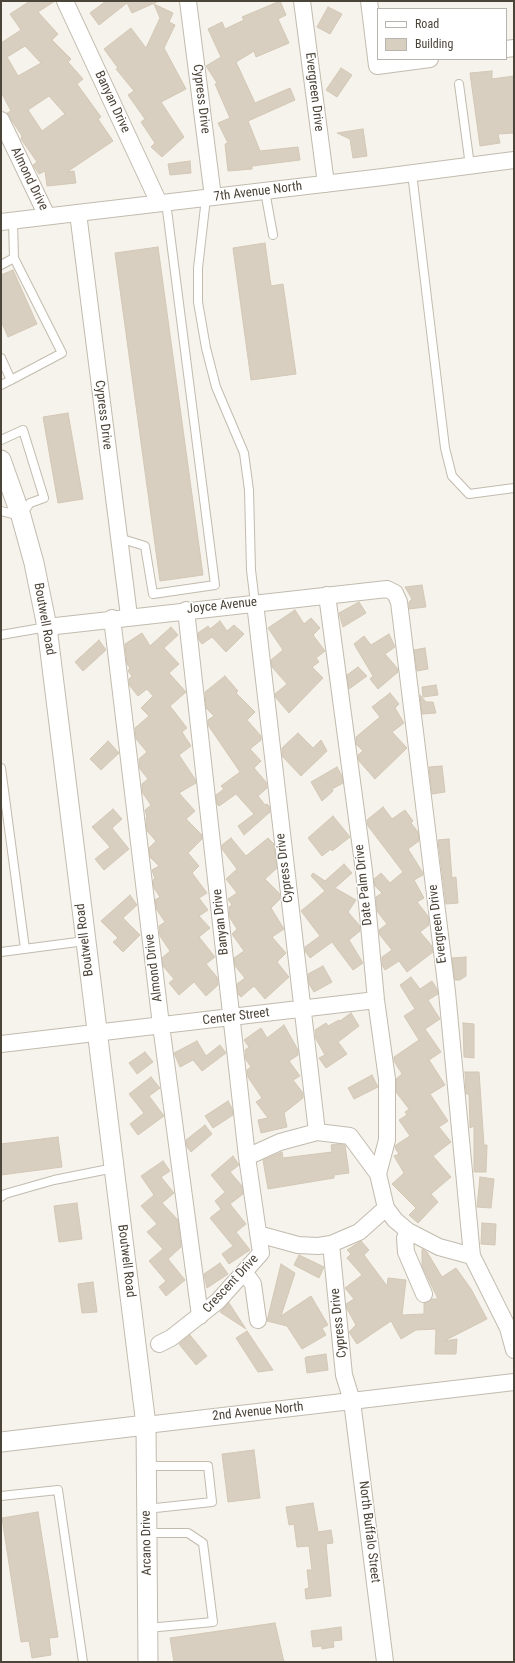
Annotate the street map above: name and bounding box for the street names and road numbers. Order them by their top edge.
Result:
street label: Evergreen Drive [301,52,327,132]
street label: Cypress Drive [189,63,213,135]
street label: Banyan Drive [91,69,133,135]
street label: Almond Drive [7,145,51,213]
street label: 7th Avenue North [213,179,303,205]
street label: Cypress Drive [91,379,115,451]
street label: Boutwell Road [30,582,58,656]
street label: Joyce Avenue [186,595,258,617]
street label: Cypress Drive [273,832,297,904]
street label: Date Palm Drive [352,844,376,926]
street label: Evergreen Drive [425,884,451,964]
street label: Banyan Drive [210,888,232,956]
street label: Boutwell Road [73,903,97,977]
street label: Almond Drive [142,933,166,1003]
street label: Center Street [202,1005,270,1029]
street label: Boutwell Road [114,1224,138,1298]
street label: Crescent Drive [200,1251,262,1317]
street label: Cypress Drive [328,1287,350,1359]
street label: 2nd Avenue North [212,1399,304,1425]
street label: North Buffalo Street [355,1480,383,1584]
street label: Arcano Drive [139,1510,155,1576]

